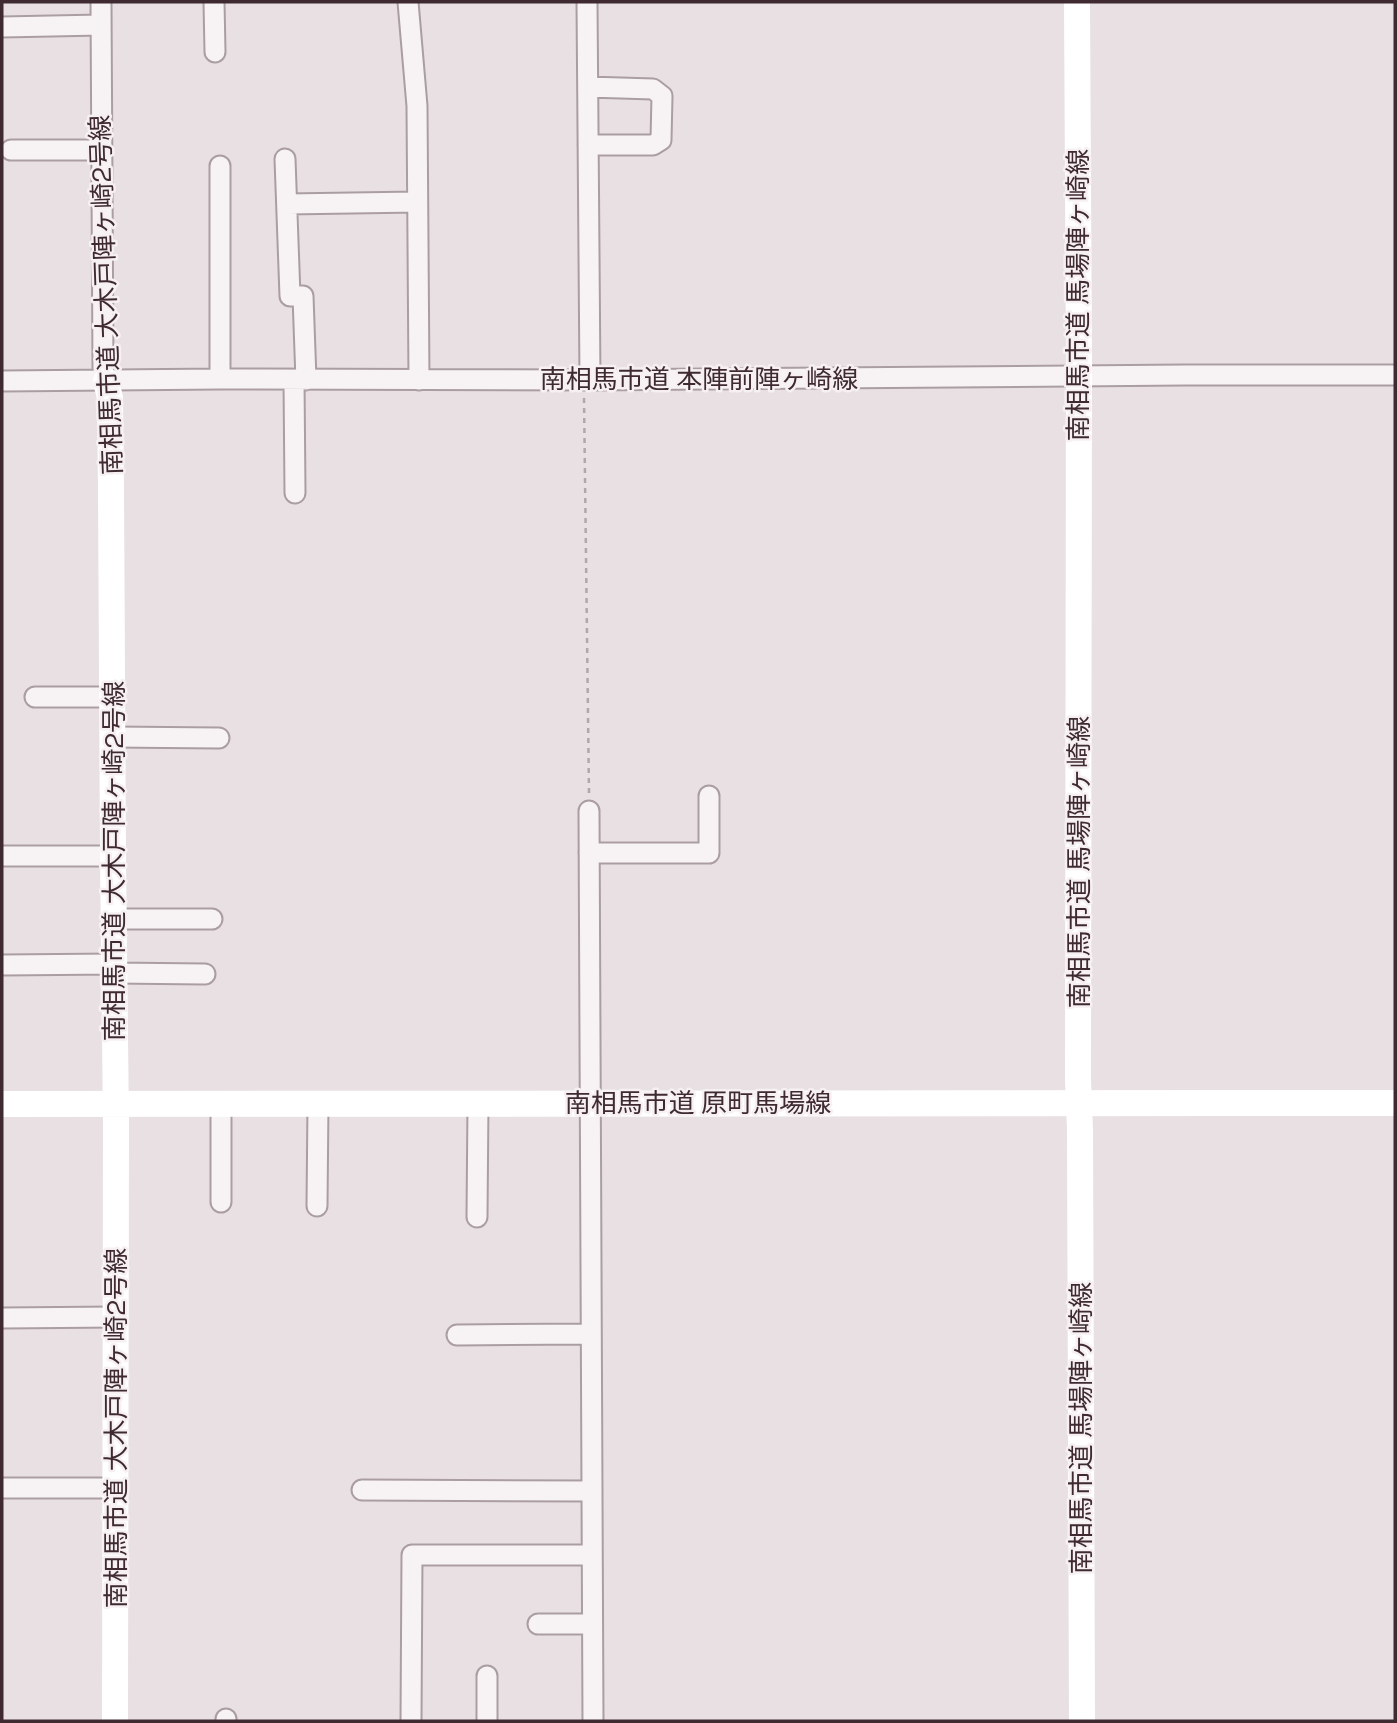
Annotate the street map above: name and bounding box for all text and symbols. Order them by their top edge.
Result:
street label: 南相馬市道 大木戸陣ヶ崎2号線 [83,114,129,476]
street label: 南相馬市道 馬場陣ヶ崎線 [1061,149,1095,441]
street label: 南相馬市道 本陣前陣ヶ崎線 [540,362,858,396]
street label: 南相馬市道 大木戸陣ヶ崎2号線 [97,681,131,1041]
street label: 南相馬市道 馬場陣ヶ崎線 [1062,716,1096,1008]
street label: 南相馬市道 原町馬場線 [565,1086,831,1120]
street label: 南相馬市道 大木戸陣ヶ崎2号線 [99,1248,133,1608]
street label: 南相馬市道 馬場陣ヶ崎線 [1064,1282,1098,1574]

